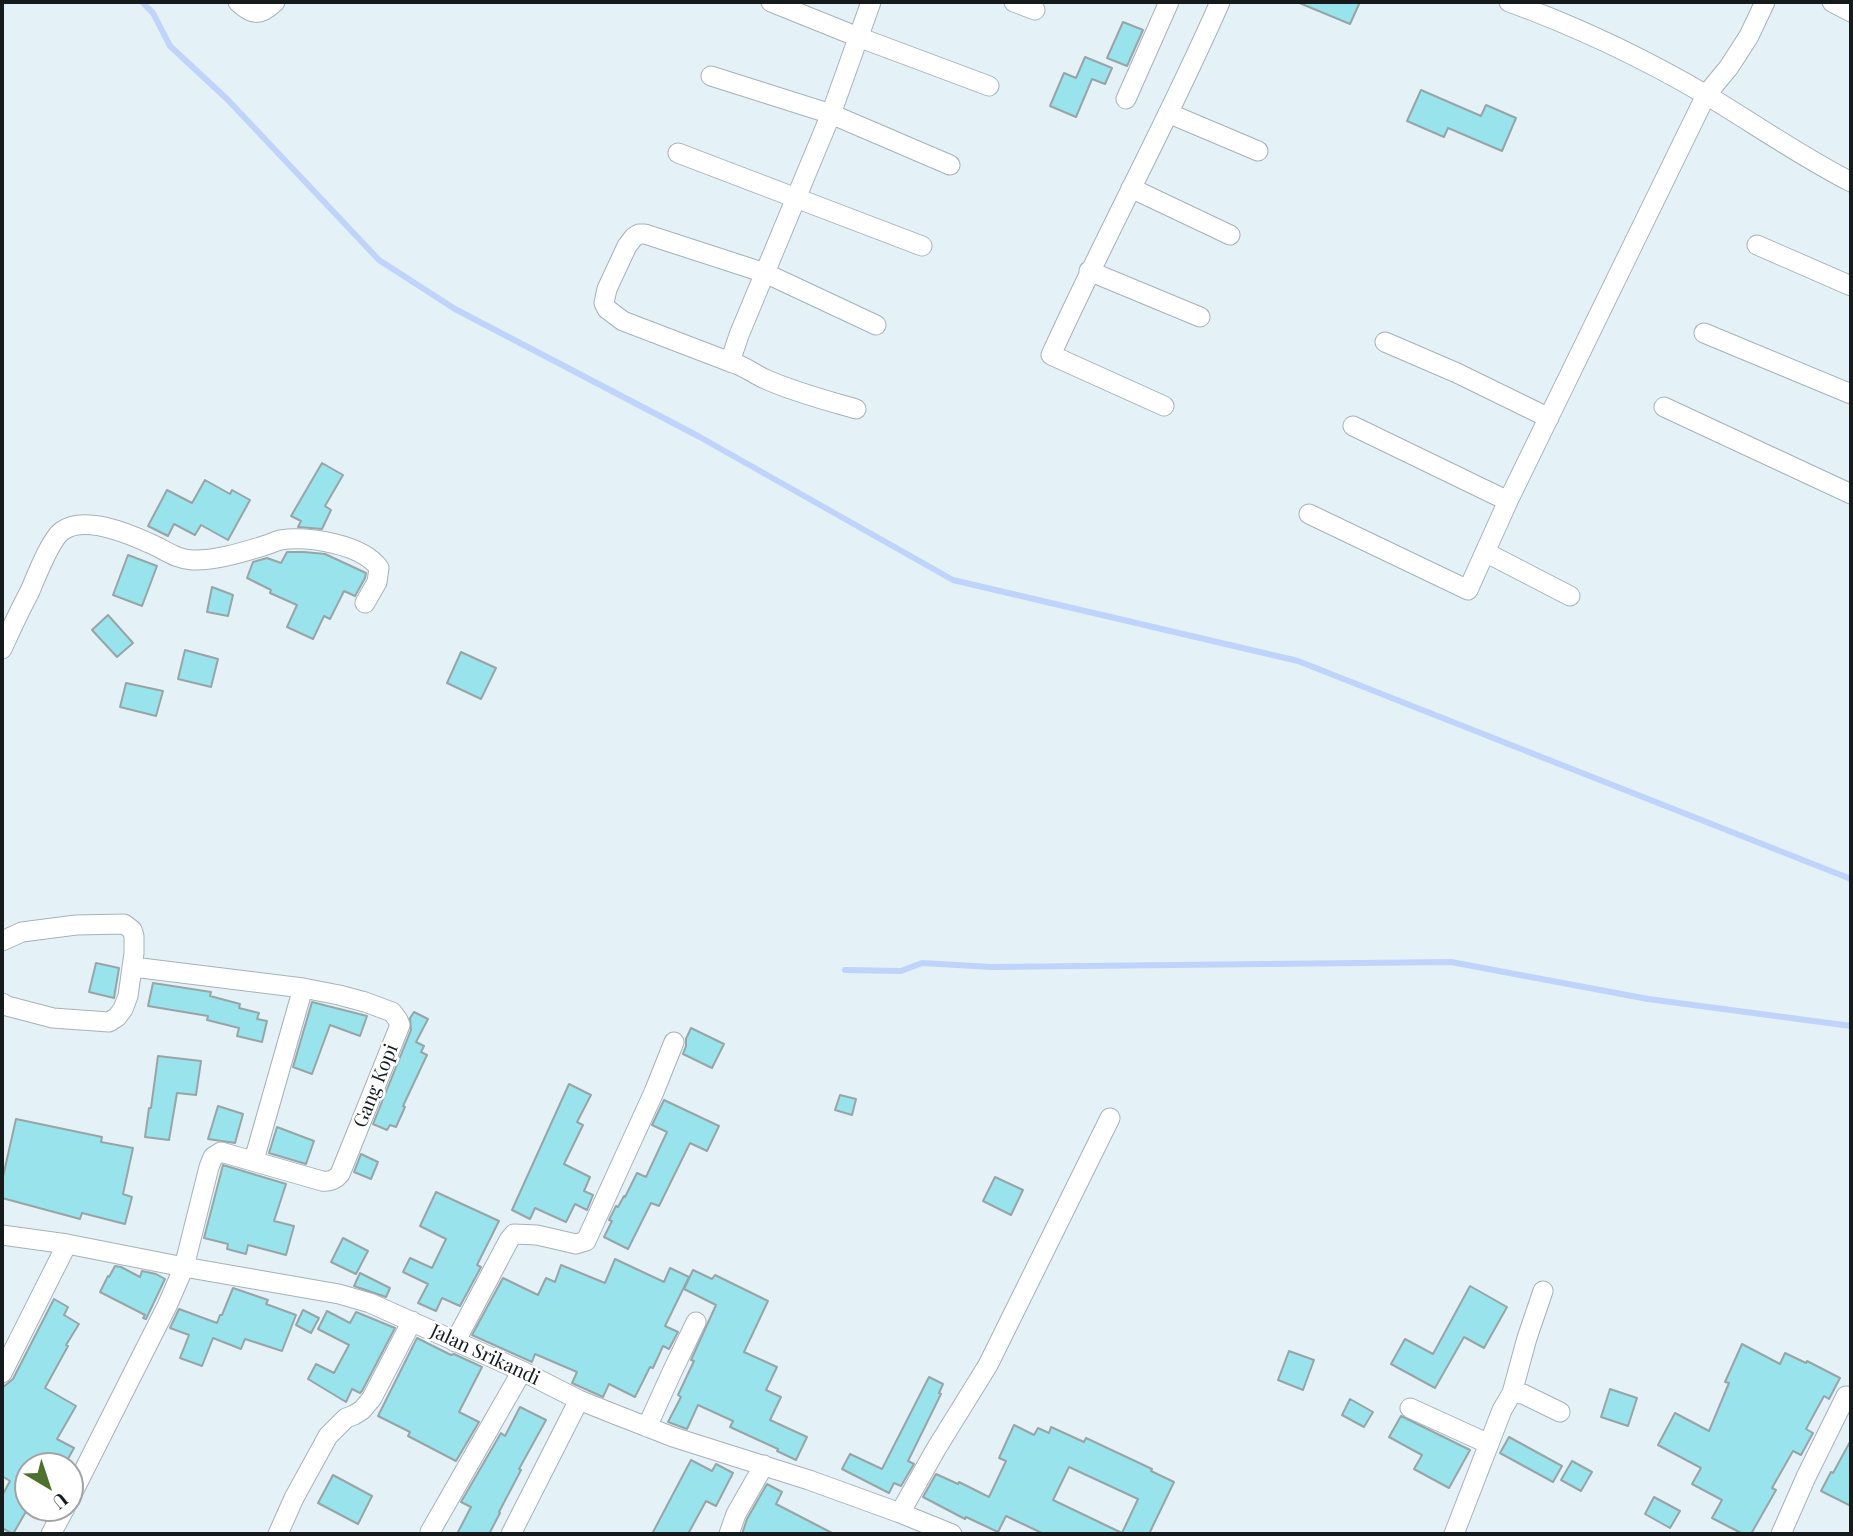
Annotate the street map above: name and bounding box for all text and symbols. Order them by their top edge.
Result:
street label: Gang Kopi [349,1041,403,1131]
street label: Jalan Srikandi [427,1320,543,1390]
north arrow [14,1452,84,1522]
text: U [48,1488,74,1516]

